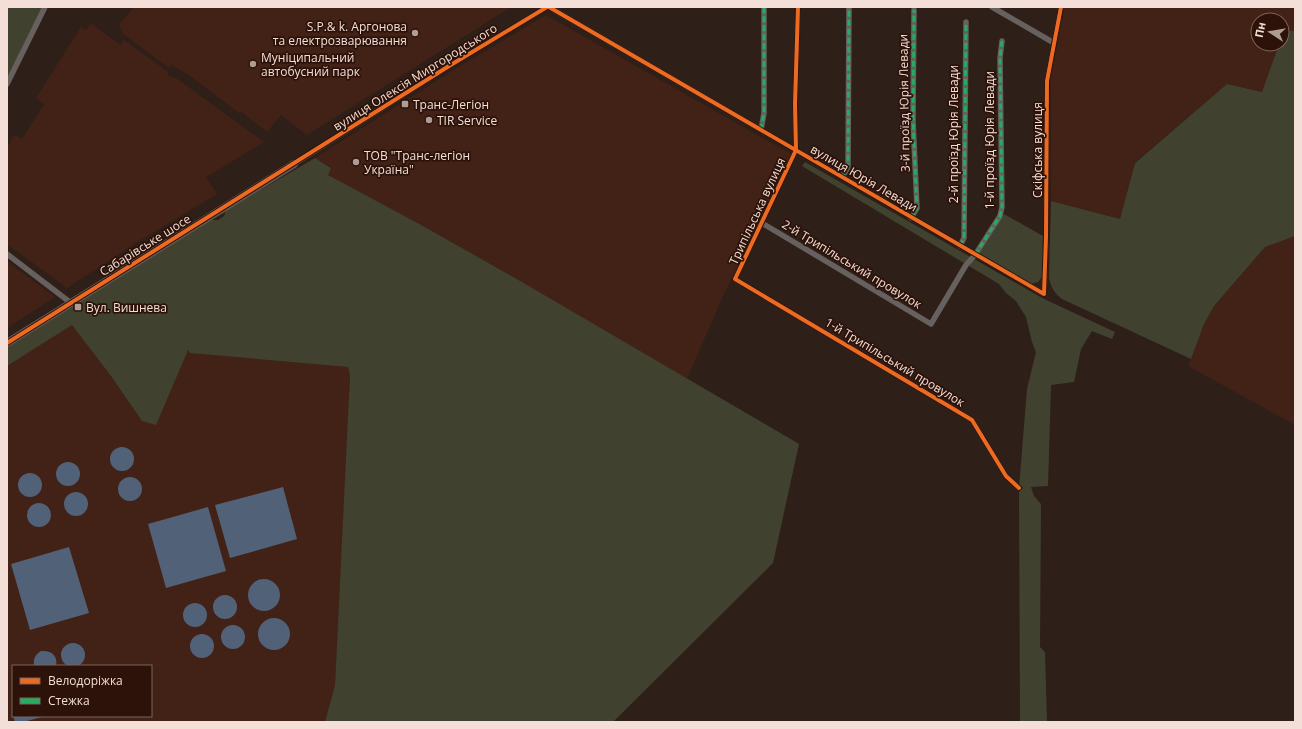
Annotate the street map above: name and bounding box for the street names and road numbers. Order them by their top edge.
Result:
street label: вулиця Олексія Миргородського [330,19,500,135]
street label: 3-й проїзд Юрія Левади [894,34,914,172]
street label: 2-й проїзд Юрія Левади [945,65,962,203]
street label: 1-й проїзд Юрія Левади [981,71,998,209]
street label: Скіфська вулиця [1029,102,1046,198]
street label: вулиця Юрія Левади [808,140,920,216]
street label: Трипільська вулиця [725,155,789,267]
street label: Сабарівське шосе [96,210,194,280]
street label: 2-й Трипільський провулок [779,215,926,313]
street label: 1-й Трипільський провулок [822,313,969,411]

